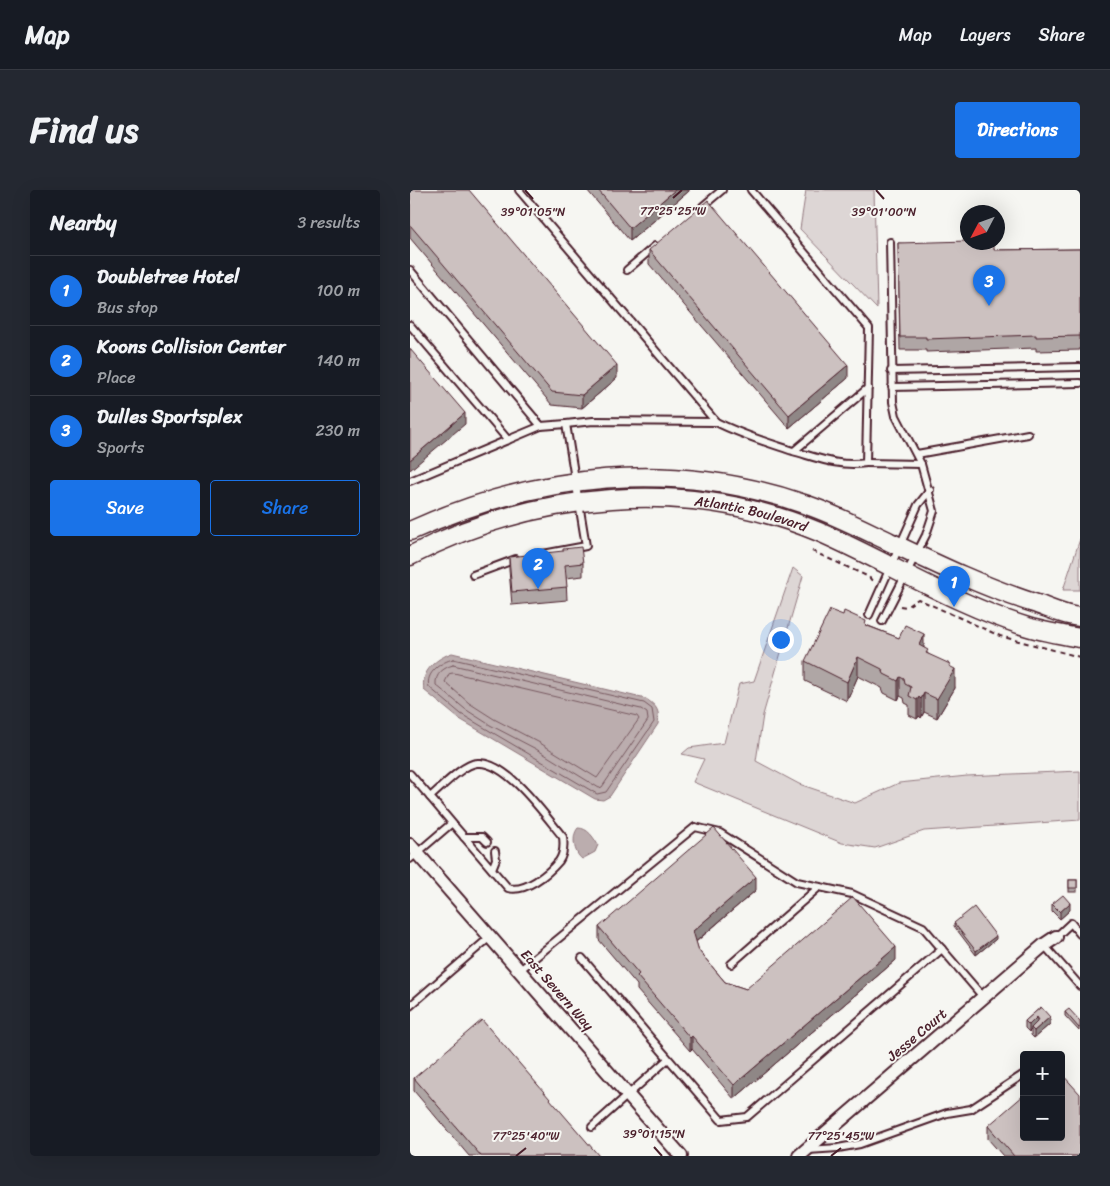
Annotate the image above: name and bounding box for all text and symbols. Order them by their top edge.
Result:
text: Map [25,14,69,56]
text: Map [899,19,932,51]
text: Layers [960,19,1011,51]
text: Share [1039,19,1085,51]
text: Find us [30,99,138,161]
button: Directions [955,102,1080,158]
text: 77°25'25"W [640,200,707,222]
text: 39°01'05"N [501,201,566,223]
text: 39°01'00"N [852,201,917,223]
text: Nearby [50,204,116,242]
north arrow [960,205,1005,250]
text: 3 results [297,208,360,237]
text: Doubletree Hotel [97,260,239,293]
pin: 3 [973,265,1005,306]
text: 1 [63,276,69,305]
text: 100 m [316,276,360,305]
text: Bus stop [97,293,158,322]
text: Koons Collision Center [97,330,285,363]
text: 2 [61,346,71,375]
text: 140 m [317,346,360,375]
text: Place [97,363,136,392]
text: Dulles Sportsplex [97,400,242,433]
text: 3 [62,416,70,445]
text: 230 m [315,416,360,445]
text: Sports [97,433,144,462]
button: Save [50,480,200,536]
button: Share [210,480,360,536]
street label: Atlantic Boulevard [692,488,813,539]
pin: 2 [522,548,554,589]
pin: 1 [938,566,970,607]
your location [768,627,794,653]
street label: East Severn Way [514,943,600,1037]
street label: Jesse Court [880,1002,953,1069]
map controls [1020,1051,1065,1141]
button: + [1020,1051,1065,1096]
button: − [1020,1096,1065,1141]
text: 39°01'15"N [623,1123,686,1145]
text: 77°25'40"W [493,1125,560,1147]
text: 77°25'45"W [808,1125,875,1147]

